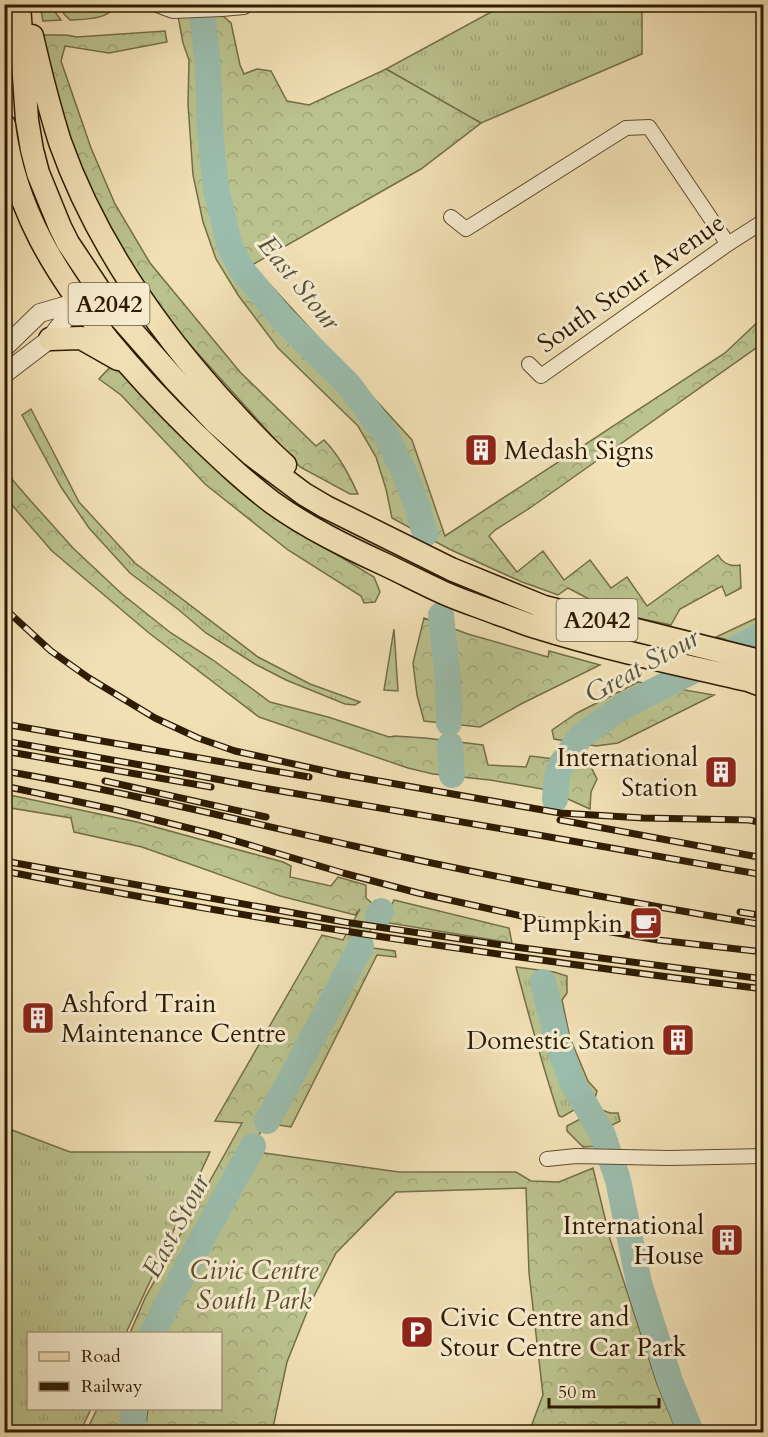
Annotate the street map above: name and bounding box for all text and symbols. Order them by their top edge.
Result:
street label: South Stour Avenue [530,205,732,361]
water label: East Stour [249,228,349,339]
road number: A2042 [68,283,150,325]
building icon: Medash Signs [463,432,499,468]
place label: Medash Signs [504,433,654,468]
road number: A2042 [556,599,638,641]
water label: Great Stour [578,619,707,713]
place label: International Station [557,740,698,805]
building icon: International Station [703,754,739,790]
cafe icon: Pumpkin [628,905,664,941]
place label: Pumpkin [522,906,623,941]
place label: Ashford Train Maintenance Centre [61,986,286,1051]
building icon: Ashford Train Maintenance Centre [20,1000,56,1036]
building icon: Domestic Station [660,1022,696,1058]
place label: Domestic Station [466,1023,655,1058]
water label: East Stour [133,1167,219,1284]
place label: International House [563,1208,704,1273]
building icon: International House [709,1222,745,1258]
park label: Civic Centre South Park [190,1253,319,1318]
place label: Civic Centre and Stour Centre Car Park [440,1300,687,1365]
parking icon: Civic Centre and Stour Centre Car Park [399,1314,435,1350]
legend [27,1332,222,1410]
text: Road [81,1344,121,1369]
scale bar [549,1371,658,1409]
text: Railway [81,1374,143,1399]
text: 50 m [558,1380,597,1405]

